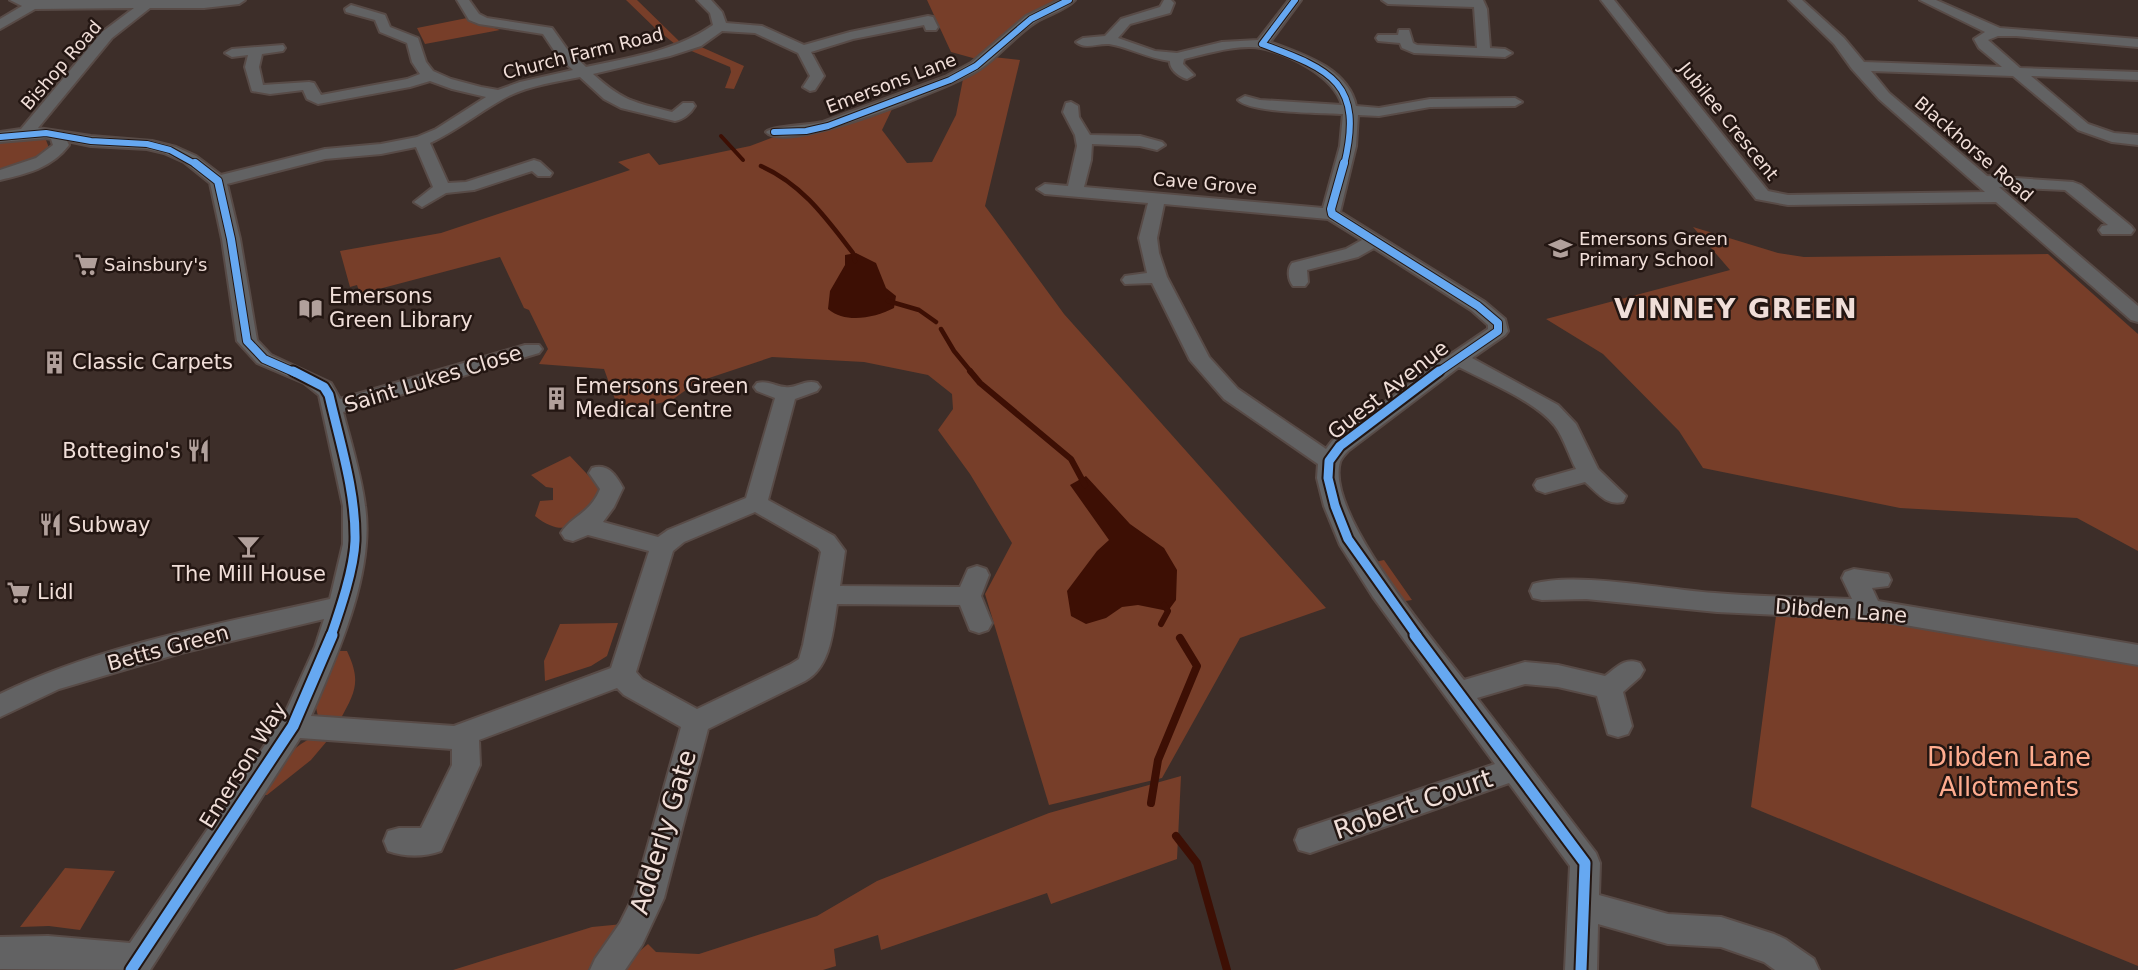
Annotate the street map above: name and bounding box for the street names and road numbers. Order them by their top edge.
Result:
street label: Bishop Road [17,16,105,114]
street label: Church Farm Road [501,23,665,83]
street label: Emersons Lane [823,49,959,117]
street label: Jubilee Crescent [1674,57,1783,184]
street label: Blackhorse Road [1911,92,2037,206]
street label: Cave Grove [1152,168,1258,198]
street label: Guest Avenue [1323,335,1453,445]
street label: Saint Lukes Close [341,341,525,417]
street label: Dibden Lane [1774,594,1908,628]
street label: Betts Green [105,620,231,676]
street label: Emerson Way [195,698,291,832]
street label: Adderly Gate [624,746,702,918]
street label: Robert Court [1330,763,1496,845]

